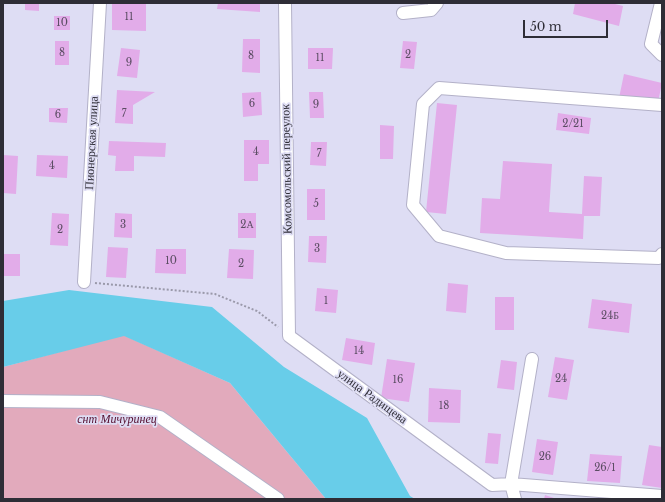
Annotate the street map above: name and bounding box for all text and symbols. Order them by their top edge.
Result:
house number: 11 [125,11,133,23]
scale bar [525,12,610,38]
house number: 10 [56,17,68,29]
text: 50 m [530,19,562,34]
house number: 8 [59,47,65,59]
house number: 2 [405,49,411,61]
house number: 8 [248,50,254,62]
house number: 11 [316,52,324,64]
house number: 9 [126,57,132,69]
street label: Пионерская улица [82,96,102,190]
house number: 6 [249,98,255,110]
house number: 9 [313,99,319,111]
street label: Комсомольский переулок [279,104,295,234]
house number: 7 [121,108,127,120]
house number: 6 [55,109,61,121]
house number: 2/21 [562,118,584,130]
house number: 4 [253,146,259,158]
house number: 7 [316,148,322,160]
house number: 4 [49,160,55,172]
house number: 5 [313,198,319,210]
house number: 3 [120,219,126,231]
house number: 2А [240,219,254,231]
house number: 2 [57,224,63,236]
house number: 3 [314,243,320,255]
house number: 10 [165,255,177,267]
house number: 2 [238,258,244,270]
house number: 1 [324,295,328,307]
house number: 24Б [601,310,619,322]
house number: 14 [354,345,364,357]
street label: улица Радищева [334,367,410,427]
house number: 24 [555,373,567,385]
house number: 16 [393,374,403,386]
house number: 18 [439,400,449,412]
park label: снт Мичуринец [77,413,157,427]
house number: 26 [539,451,551,463]
house number: 26/1 [594,462,616,474]

